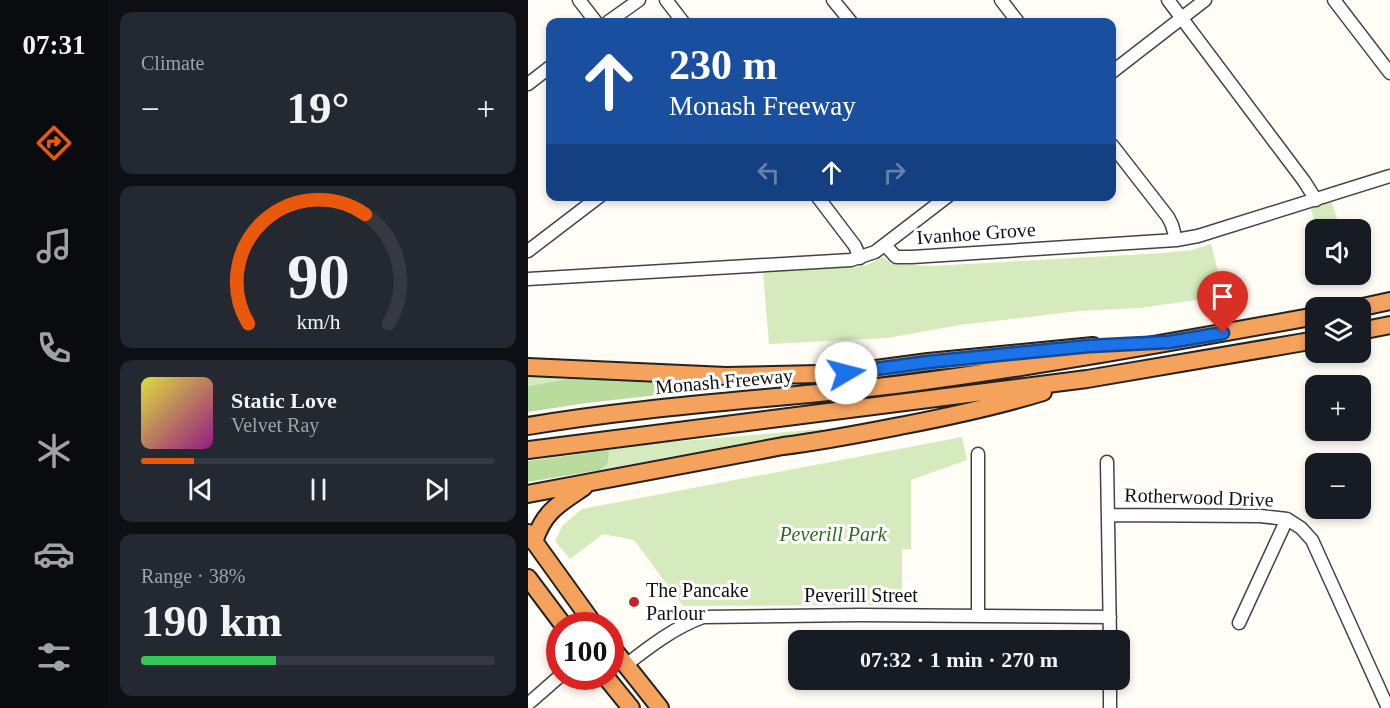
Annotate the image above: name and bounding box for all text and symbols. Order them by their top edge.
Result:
text: 07:31 [23,30,86,60]
icon: ahead [570,42,648,120]
text: 230 m [669,42,778,88]
text: Climate [141,52,204,74]
text: 19° [287,83,350,133]
text: − [141,91,160,127]
text: + [476,91,495,127]
text: Monash Freeway [669,91,856,121]
icon: directions [33,122,75,164]
icon: left [752,156,785,189]
icon: ahead [815,156,848,189]
icon: right [878,156,911,189]
street label: Ivanhoe Grove [916,218,1036,248]
map controls [1305,219,1371,519]
button: sound [1305,219,1371,285]
icon: music [33,225,75,267]
text: 90 [287,242,349,311]
pin [1197,271,1248,333]
icon: arrive [1206,280,1239,313]
button: layers [1305,297,1371,363]
text: km/h [296,310,340,334]
icon: phone [33,327,75,369]
position arrow [814,341,878,405]
street label: Monash Freeway [654,364,794,399]
button: + [1305,375,1371,441]
text: Static Love [231,388,337,413]
text: Velvet Ray [231,414,319,436]
icon: climate [33,430,75,472]
button: − [1305,453,1371,519]
icon: previous [184,473,217,506]
icon: pause [302,473,335,506]
icon: next [420,473,453,506]
street label: Rotherwood Drive [1124,483,1274,511]
park label: Peverill Park [778,523,888,545]
icon: car [33,533,75,575]
text: Range · 38% [141,565,245,587]
place label: The Pancake Parlour [646,579,749,624]
street label: Peverill Street [804,584,918,606]
marker: The Pancake Parlour [627,595,641,609]
text: 190 km [141,596,282,646]
speed limit sign: 100 [546,612,624,690]
icon: filters [33,636,75,678]
text: 07:32 · 1 min · 270 m [860,647,1058,672]

